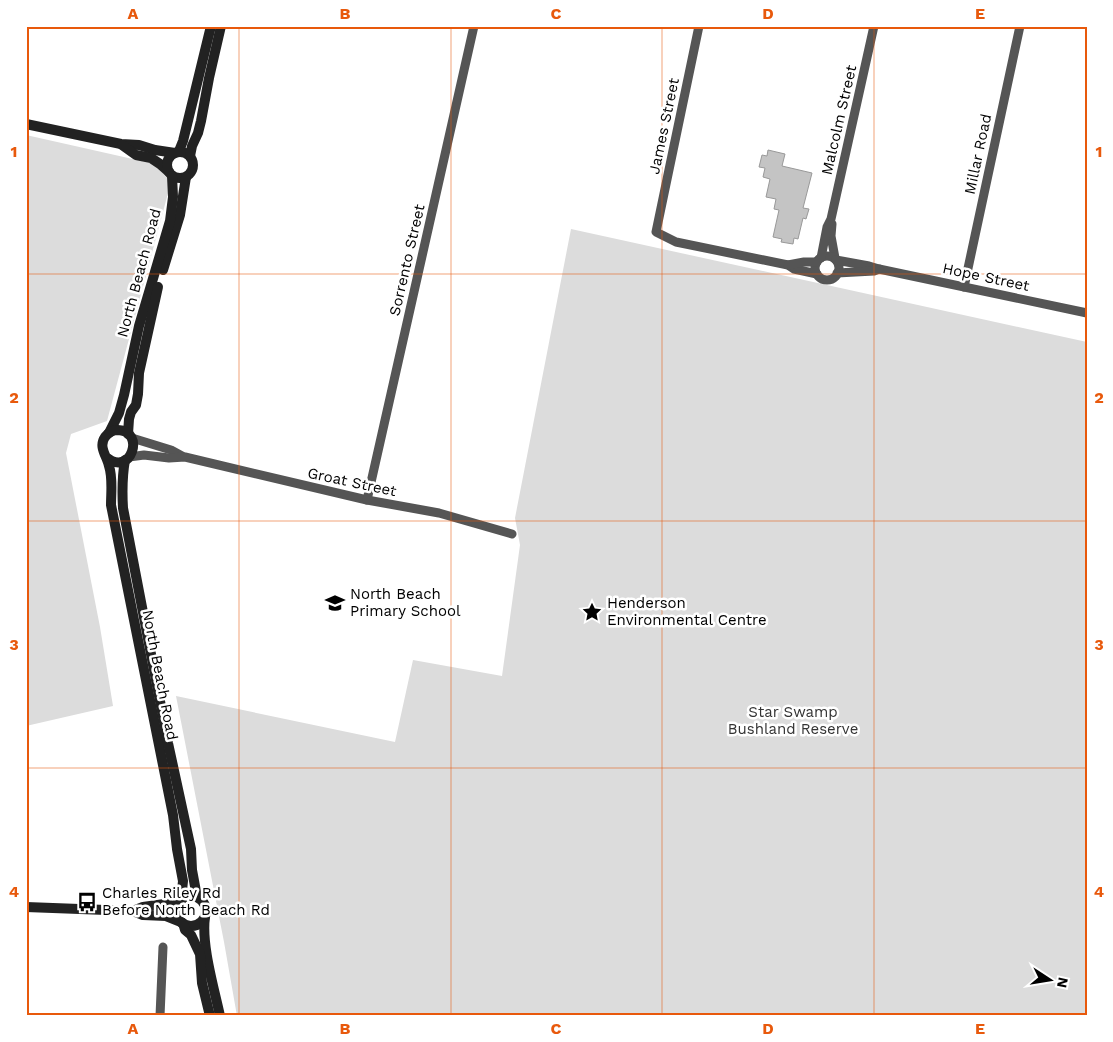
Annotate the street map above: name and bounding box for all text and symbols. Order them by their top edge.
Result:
text: A [128,4,139,23]
text: B [340,4,351,23]
text: C [551,4,562,23]
text: D [762,4,774,23]
text: E [975,4,985,23]
street label: Malcolm Street [818,63,861,177]
street label: James Street [645,76,683,176]
street label: Millar Road [961,112,995,196]
text: 1 [11,142,17,161]
text: 1 [1096,142,1102,161]
street label: Sorrento Street [385,202,429,318]
street label: North Beach Road [113,207,165,339]
street label: Hope Street [941,259,1032,295]
text: 2 [9,388,19,407]
text: 2 [1094,388,1104,407]
street label: Groat Street [306,464,399,500]
place label: North Beach Primary School [350,585,461,620]
school or university icon: North Beach Primary School [324,592,346,614]
place label: Henderson Environmental Centre [607,594,767,629]
place icon: Henderson Environmental Centre [581,601,603,623]
street label: North Beach Road [139,608,181,742]
text: 3 [9,635,19,654]
text: 3 [1094,635,1104,654]
park label: Star Swamp Bushland Reserve [728,703,858,738]
text: 4 [9,882,19,901]
text: 4 [1094,882,1104,901]
place label: Charles Riley Rd Before North Beach Rd [102,884,270,919]
bus stop icon: Charles Riley Rd Before North Beach Rd [76,891,98,913]
north arrow [1026,954,1076,1004]
text: N [1054,976,1072,989]
text: A [128,1019,139,1038]
text: B [340,1019,351,1038]
text: C [551,1019,562,1038]
text: D [762,1019,774,1038]
text: E [975,1019,985,1038]

